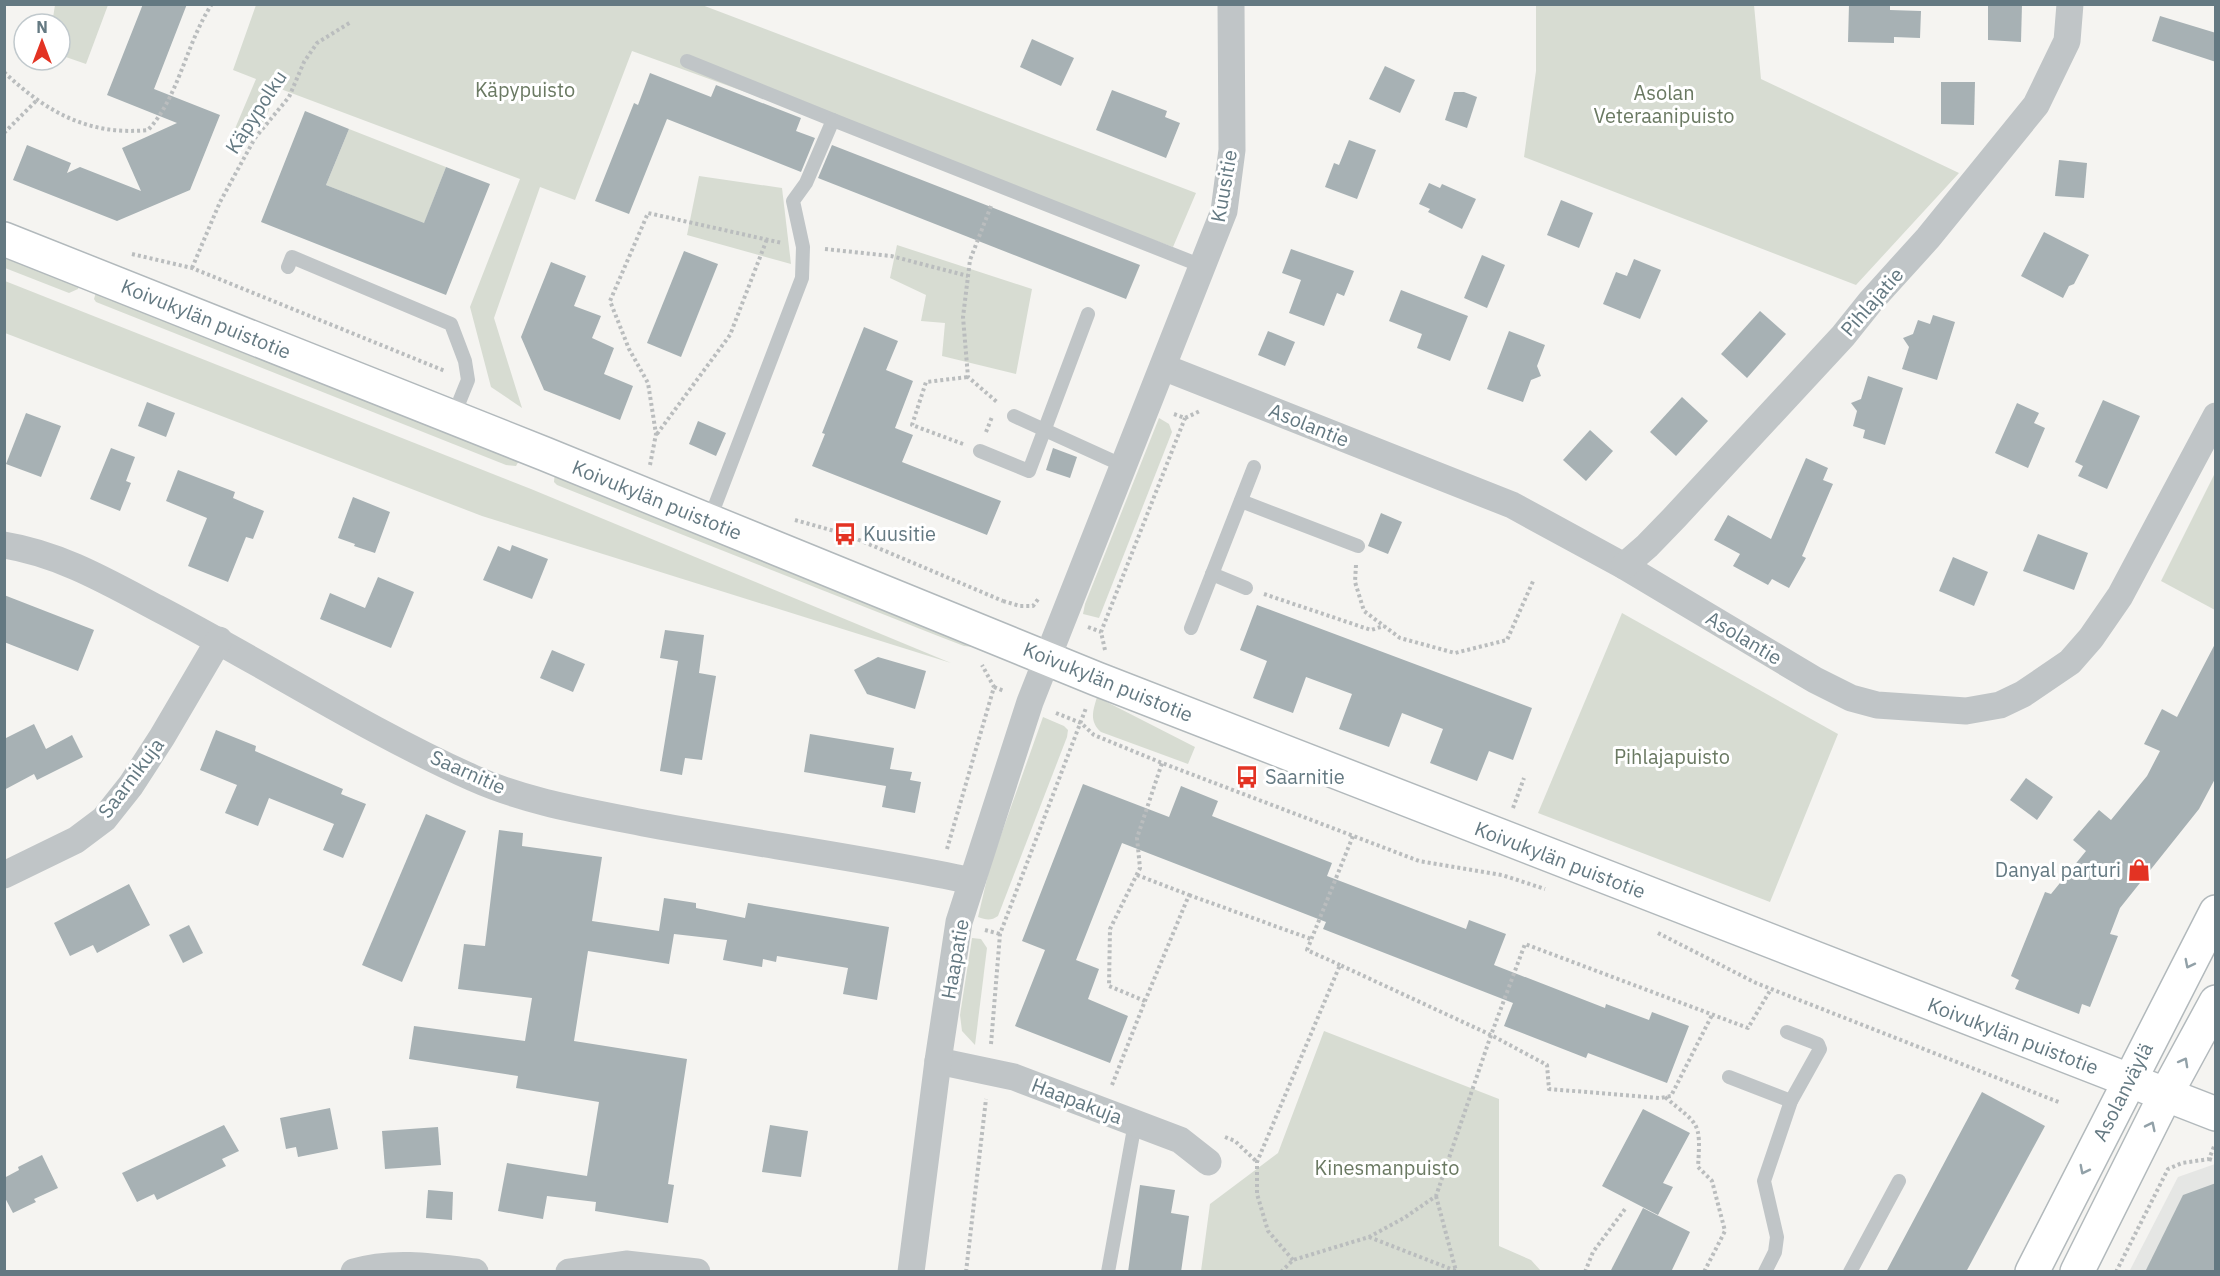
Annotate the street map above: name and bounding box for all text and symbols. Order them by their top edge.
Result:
north arrow [12,12,72,72]
text: N [36,17,48,37]
street label: Käpypolku [219,65,293,159]
park label: Käpypuisto [475,76,575,103]
park label: Asolan Veteraanipuisto [1593,79,1735,129]
street label: Kuusitie [1204,148,1243,224]
street label: Pihlajatie [1834,261,1909,342]
street label: Koivukylän puistotie [117,272,295,365]
street label: Asolantie [1265,396,1353,453]
street label: Koivukylän puistotie [568,453,746,546]
place label: Kuusitie [863,520,936,547]
bus stop icon: Kuusitie [832,521,858,547]
street label: Asolantie [1701,604,1787,671]
street label: Koivukylän puistotie [1019,635,1197,728]
street label: Saarnikuja [92,732,170,823]
street label: Saarnitie [426,743,510,800]
park label: Pihlajapuisto [1614,743,1730,770]
place label: Saarnitie [1265,763,1345,790]
bus stop icon: Saarnitie [1234,764,1260,790]
street label: Koivukylän puistotie [1471,814,1650,905]
place label: Danyal parturi [1995,856,2121,883]
shop icon: Danyal parturi [2126,857,2152,883]
street label: Haapatie [934,917,975,1001]
one-way arrow [2184,958,2196,969]
street label: Koivukylän puistotie [1924,990,2103,1081]
street label: Asolanväylä [2086,1038,2159,1146]
one-way arrow [2177,1058,2188,1068]
street label: Haapakuja [1028,1071,1127,1130]
one-way arrow [2144,1121,2156,1132]
park label: Kinesmanpuisto [1315,1154,1459,1181]
one-way arrow [2080,1164,2091,1174]

